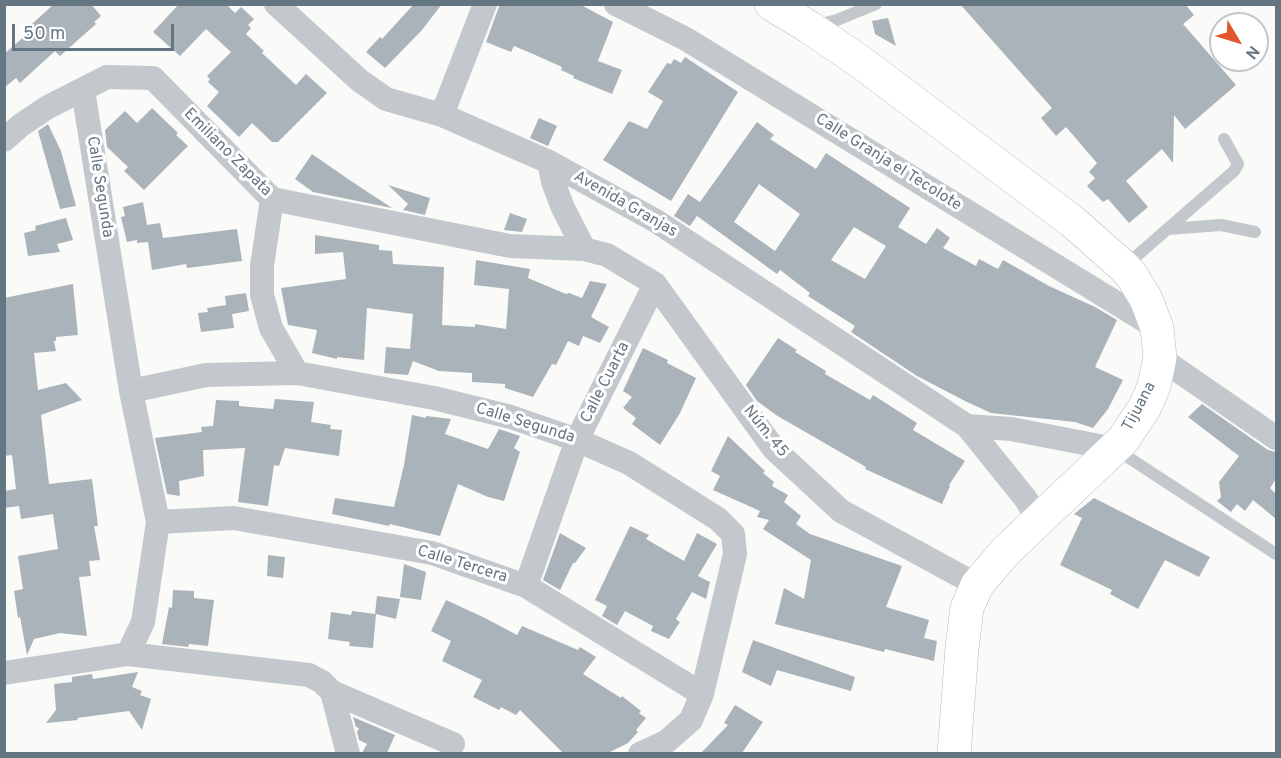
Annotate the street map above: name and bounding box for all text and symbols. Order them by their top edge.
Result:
scale bar [15,12,177,50]
north arrow [1209,12,1269,72]
text: 50 m [23,23,65,46]
text: N [1240,41,1263,63]
street label: Emiliano Zapata [179,105,275,201]
street label: Calle Granja el Tecolote [811,110,965,216]
street label: Calle Segunda [82,135,116,239]
street label: Avenida Granjas [570,168,680,242]
street label: Calle Cuarta [577,339,635,427]
street label: Tijuana [1119,379,1161,435]
street label: Calle Segunda [473,400,577,448]
street label: Núm. 45 [738,402,792,462]
street label: Calle Tercera [415,542,509,588]

